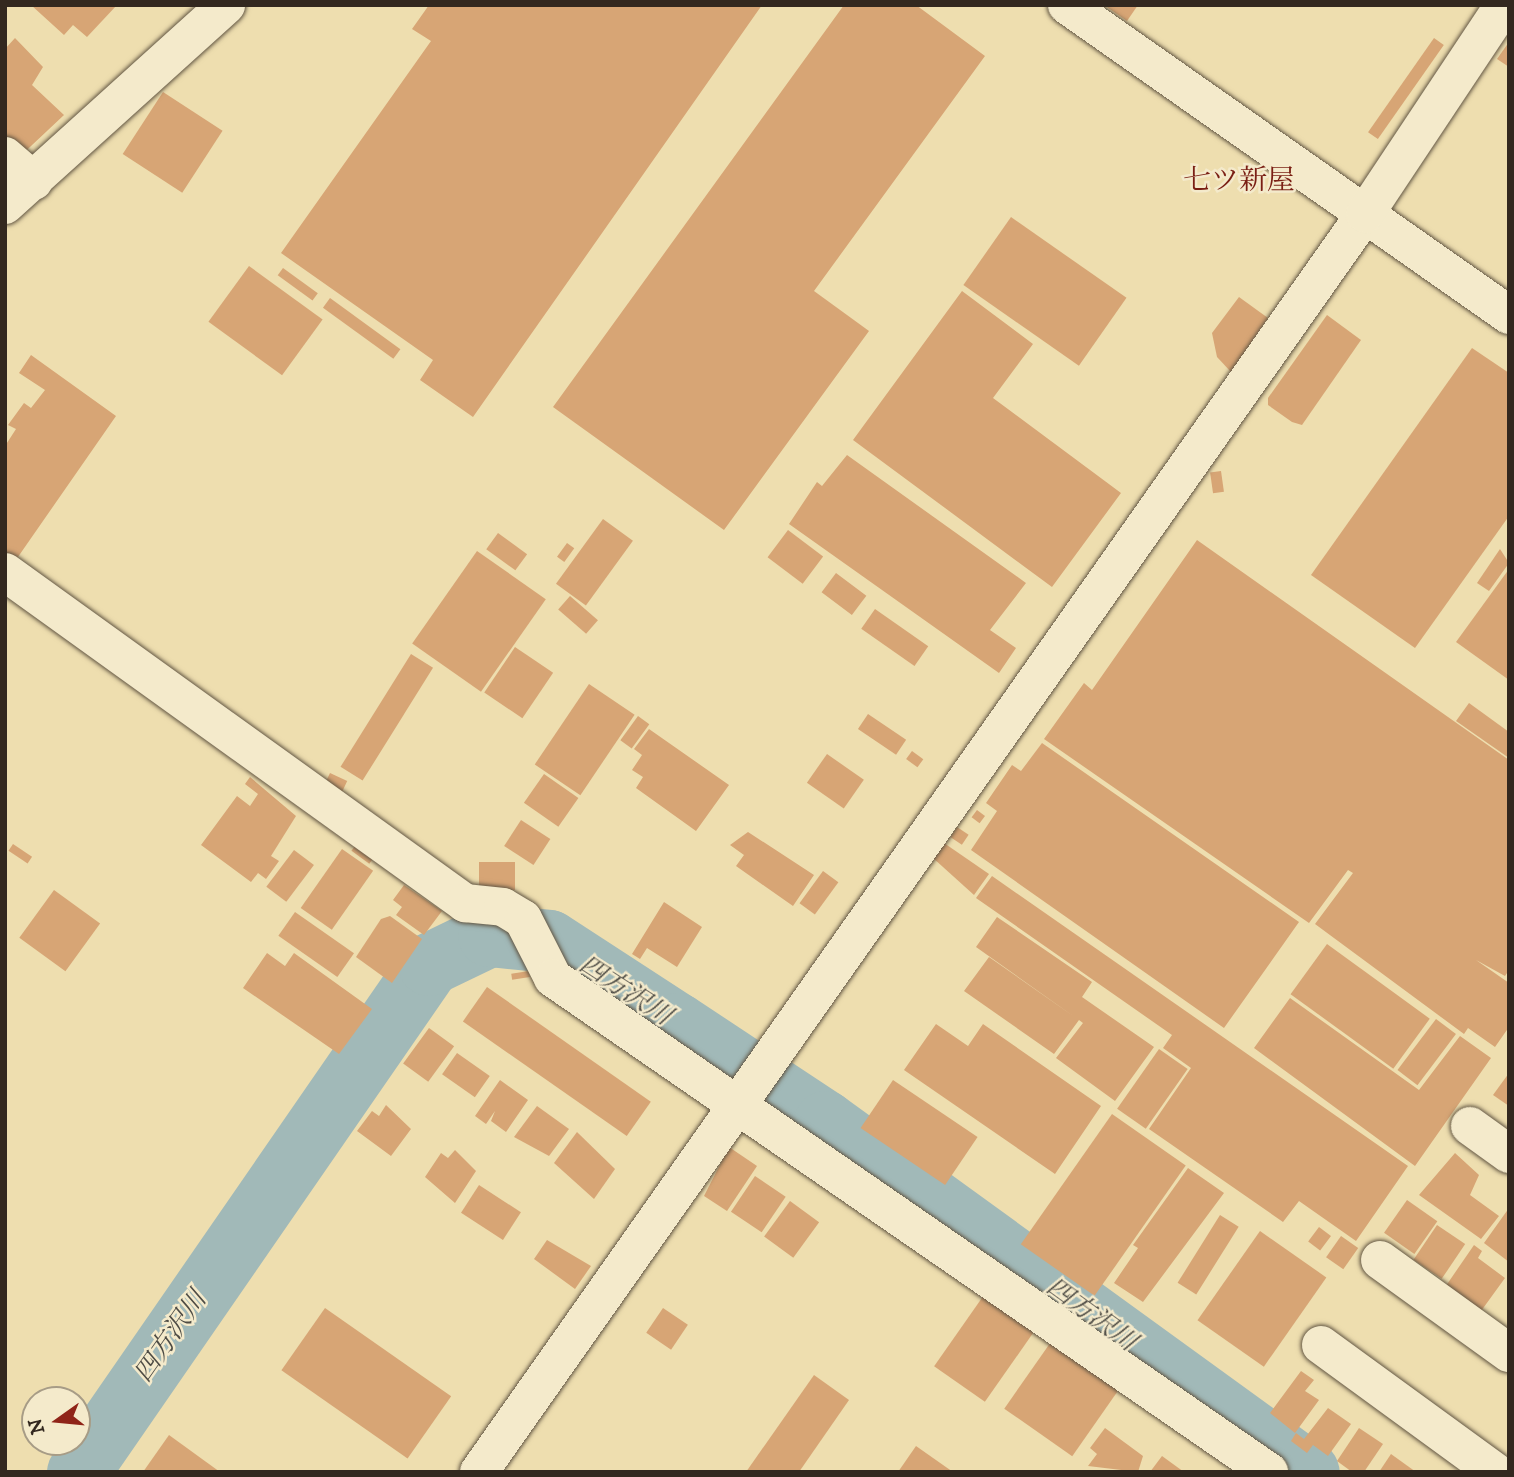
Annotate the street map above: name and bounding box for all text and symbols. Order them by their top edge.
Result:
district label: 七ツ新屋 [1183,164,1295,198]
water label: 四方沢川 [573,950,677,1032]
water label: 四方沢川 [1040,1272,1142,1358]
water label: 四方沢川 [128,1285,214,1389]
north arrow [21,1386,91,1456]
text: N [24,1416,50,1437]

